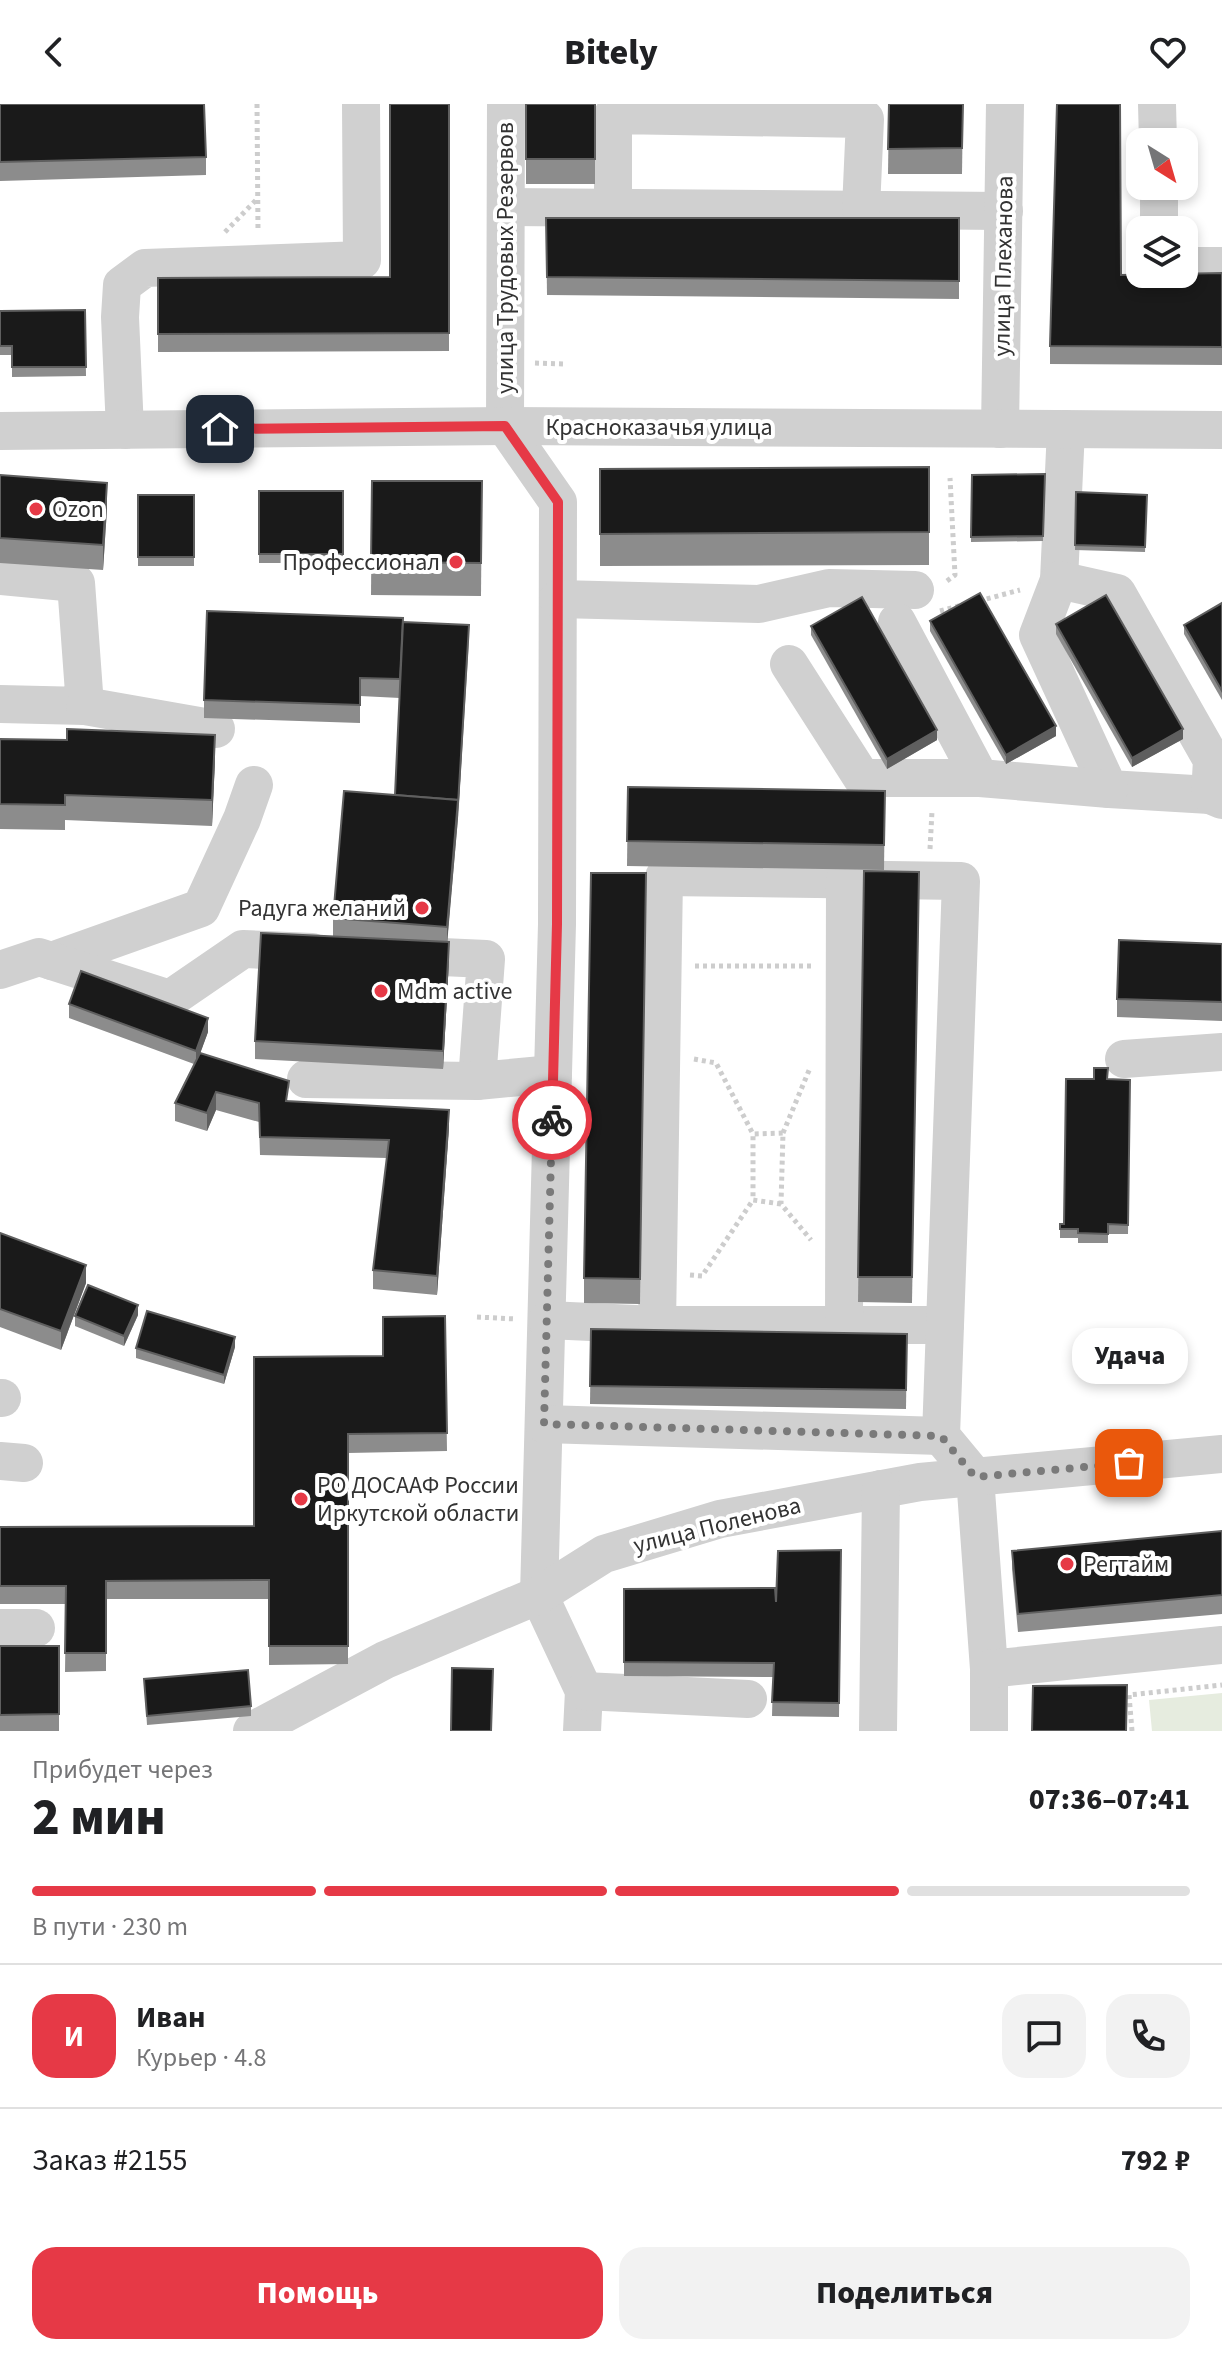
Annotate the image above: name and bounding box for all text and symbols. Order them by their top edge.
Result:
text: Bitely [564,27,658,78]
icon: back [32,30,76,74]
icon: heart [1146,30,1190,74]
street label: улица Трудовых Резервов [488,122,523,394]
north arrow [1126,128,1198,200]
map controls [1126,128,1198,288]
street label: улица Плеханова [984,175,1023,357]
button: layers [1126,216,1198,288]
pin [186,395,254,463]
icon: home [198,407,242,451]
street label: Красноказачья улица [545,410,773,445]
place label: Ozon [52,492,104,527]
marker: Ozon [27,500,45,518]
place label: Профессионал [282,545,440,580]
marker: Профессионал [447,553,465,571]
place label: Радуга желаний [238,891,406,926]
marker: Радуга желаний [413,899,431,917]
place label: Mdm active [397,974,512,1009]
marker: Mdm active [372,982,390,1000]
courier [512,1080,592,1160]
icon: bike [530,1098,574,1142]
callout: Удача [1071,1327,1187,1383]
text: Удача [1095,1337,1165,1374]
pin [1095,1429,1163,1497]
icon: bag [1107,1441,1151,1485]
place label: РО ДОСААФ России Иркутской области [317,1468,519,1531]
street label: улица Поленова [630,1488,805,1563]
marker: РО ДОСААФ России Иркутской области [292,1490,310,1508]
place label: Регтайм [1083,1547,1169,1582]
marker: Регтайм [1058,1555,1076,1573]
text: Прибудет через [32,1751,213,1788]
text: 07:36–07:41 [1029,1778,1190,1821]
text: 2 мин [32,1781,166,1855]
text: В пути · 230 m [32,1908,188,1945]
button: chat [1002,1994,1086,2078]
button: phone [1106,1994,1190,2078]
text: Иван [136,1996,205,2039]
text: И [64,2015,84,2058]
text: Курьер · 4.8 [136,2039,266,2076]
text: Заказ #2155 [32,2139,188,2182]
text: 792 ₽ [1121,2139,1190,2182]
button: Помощь [32,2247,603,2339]
button: Поделиться [619,2247,1190,2339]

